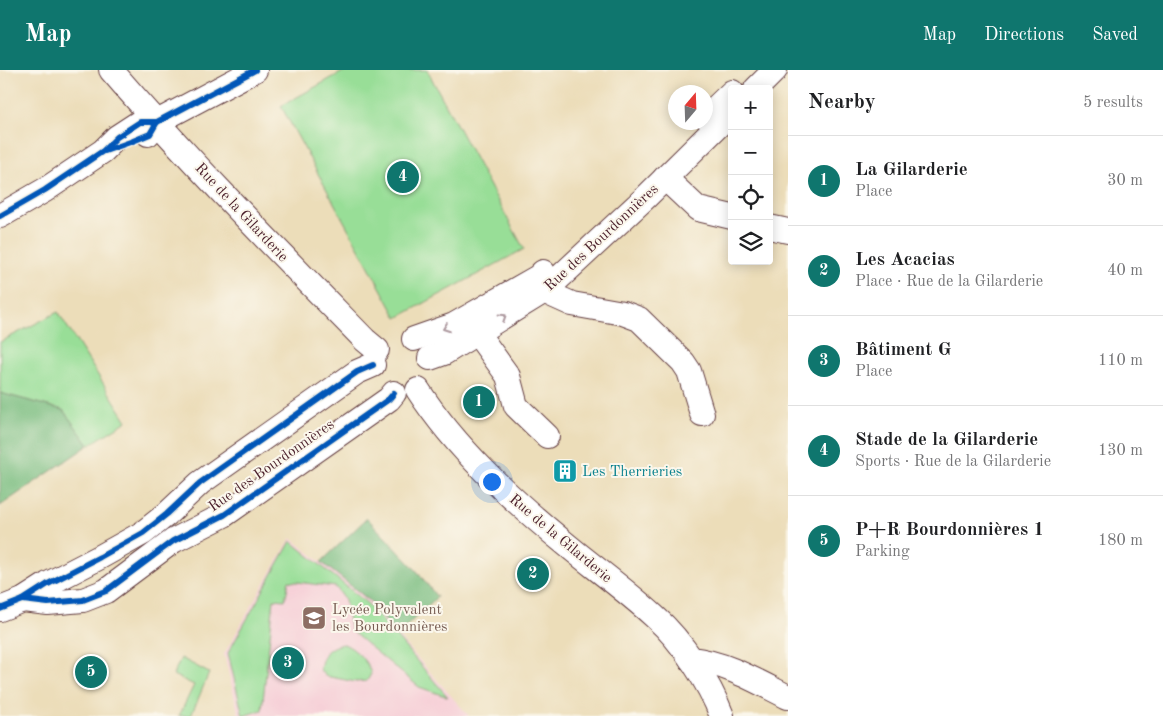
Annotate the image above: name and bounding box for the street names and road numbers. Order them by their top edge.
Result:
street label: Rue de la Gilarderie [192,161,290,265]
street label: Rue des Bourdonnières [542,182,662,294]
street label: Rue des Bourdonnières [206,417,337,515]
street label: Rue de la Gilarderie [506,492,614,586]

